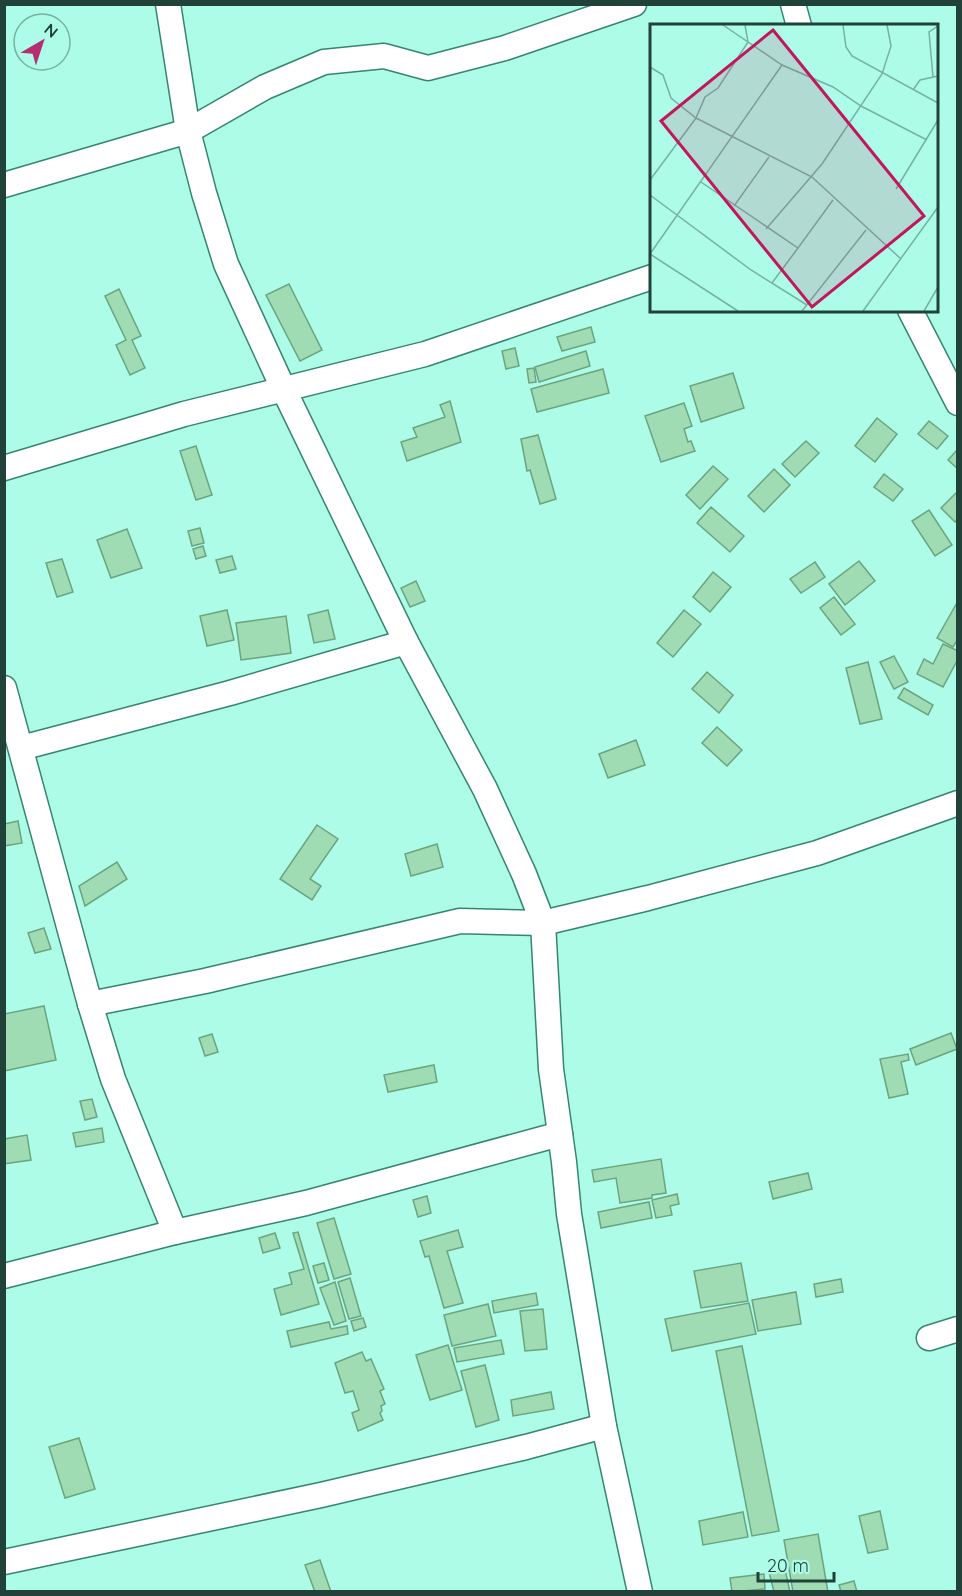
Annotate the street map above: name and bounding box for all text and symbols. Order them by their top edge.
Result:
north arrow [12,12,72,72]
text: N [41,19,62,42]
inset map [650,24,938,312]
scale bar [758,1545,834,1583]
text: 20 m [767,1554,809,1577]

